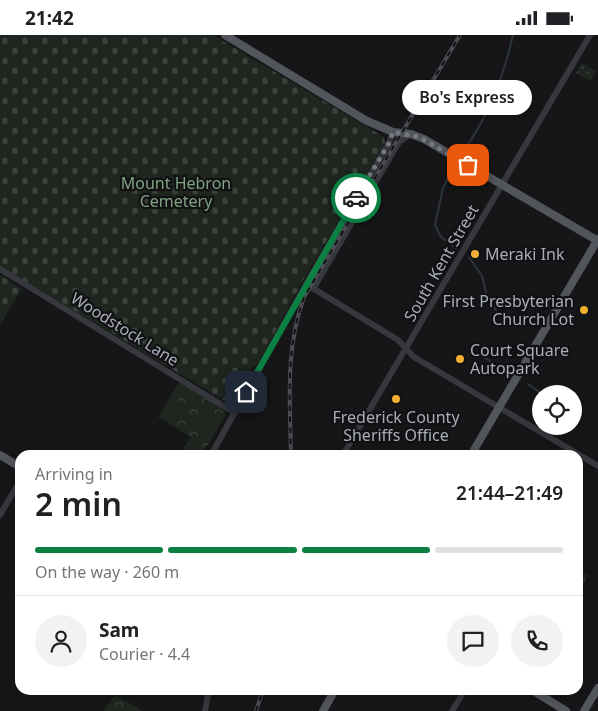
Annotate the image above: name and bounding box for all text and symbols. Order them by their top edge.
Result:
text: 21:42 [25,5,74,31]
callout: Bo's Express [403,80,533,115]
text: Bo's Express [419,86,515,108]
pin [447,144,489,186]
icon: bag [454,151,482,179]
park label: Mount Hebron Cemetery [121,172,231,212]
courier [331,173,381,223]
icon: car [342,184,370,212]
street label: South Kent Street [399,200,484,325]
place label: Meraki Ink [485,243,565,265]
marker: Meraki Ink [469,248,481,260]
street label: Woodstock Lane [67,287,183,371]
place label: First Presbyterian Church Lot [443,290,574,330]
marker: First Presbyterian Church Lot [578,304,590,316]
place label: Court Square Autopark [470,339,569,379]
marker: Court Square Autopark [454,353,466,365]
pin [225,371,267,413]
icon: home [232,378,260,406]
map controls [532,385,582,435]
button: locate [532,385,582,435]
marker: Frederick County Sheriffs Office [390,393,402,405]
place label: Frederick County Sheriffs Office [332,406,460,446]
text: Arriving in [35,463,113,485]
text: 21:44–21:49 [456,480,563,506]
text: 2 min [35,482,122,525]
text: On the way · 260 m [35,561,179,583]
button: person [35,615,87,667]
button: chat [447,615,499,667]
button: phone [511,615,563,667]
text: Sam [99,617,139,643]
text: Courier · 4.4 [99,643,190,665]

